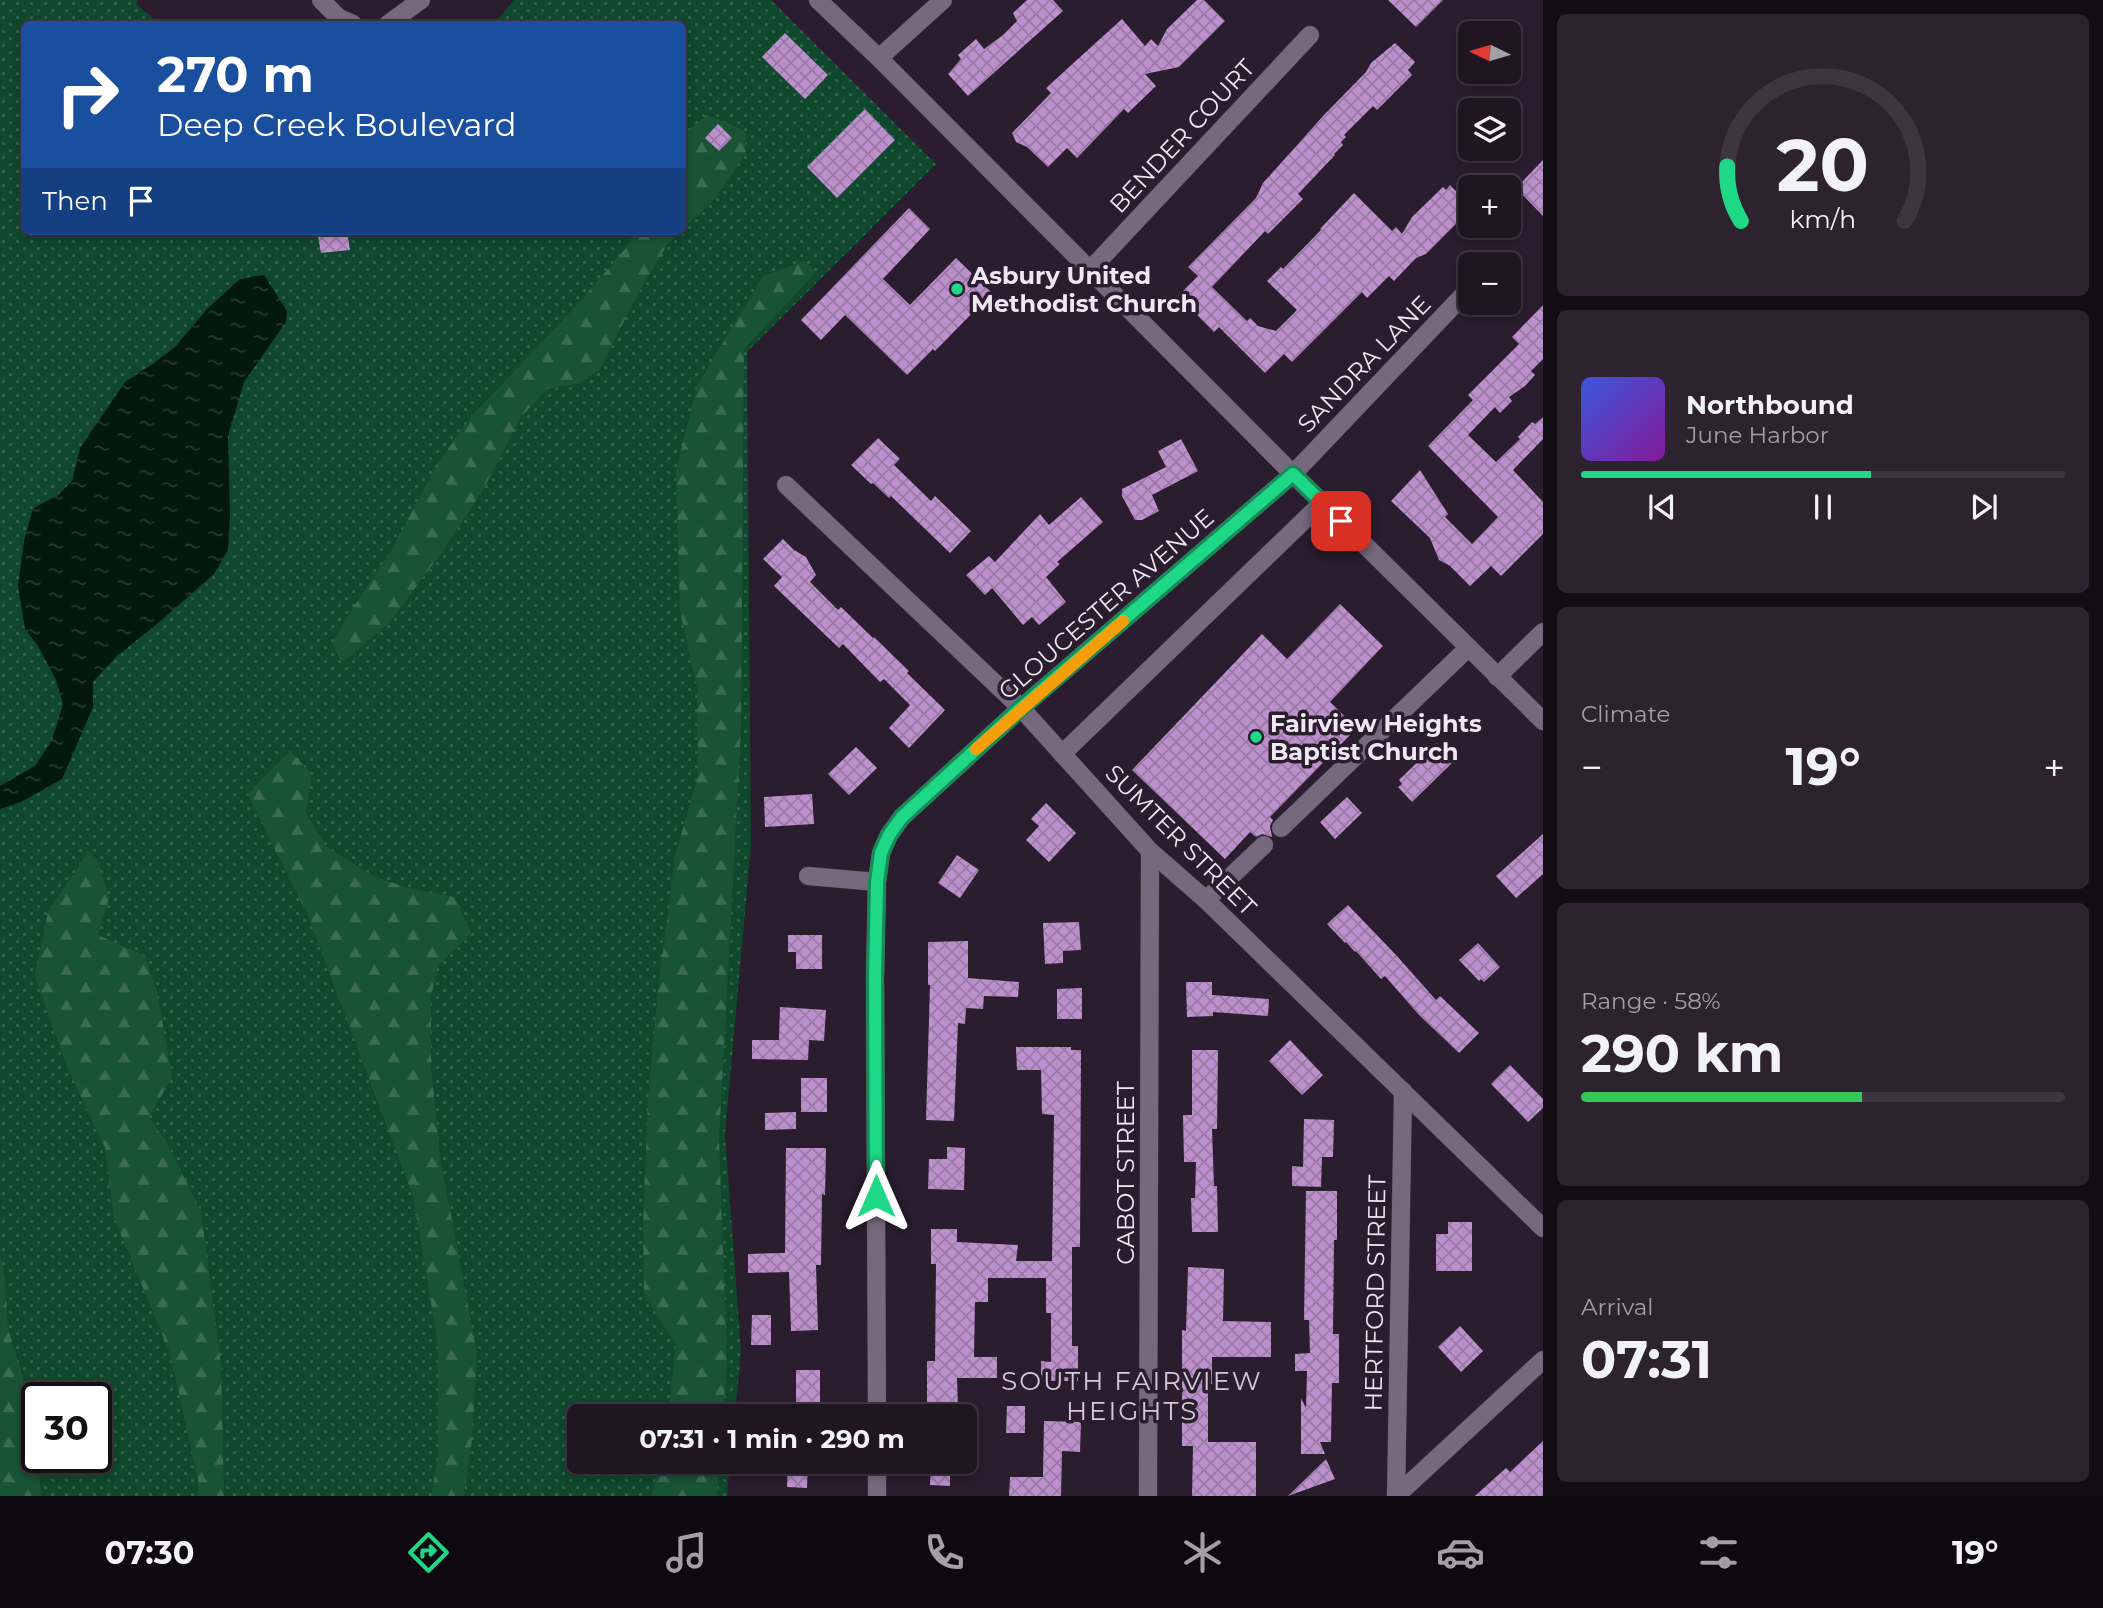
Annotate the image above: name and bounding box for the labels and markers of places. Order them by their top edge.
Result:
place label: Asbury United Methodist Church [970,261,1197,318]
marker: Asbury United Methodist Church [949,281,965,297]
pin [1311,491,1371,551]
place label: Fairview Heights Baptist Church [1270,709,1482,766]
marker: Fairview Heights Baptist Church [1248,729,1264,745]

